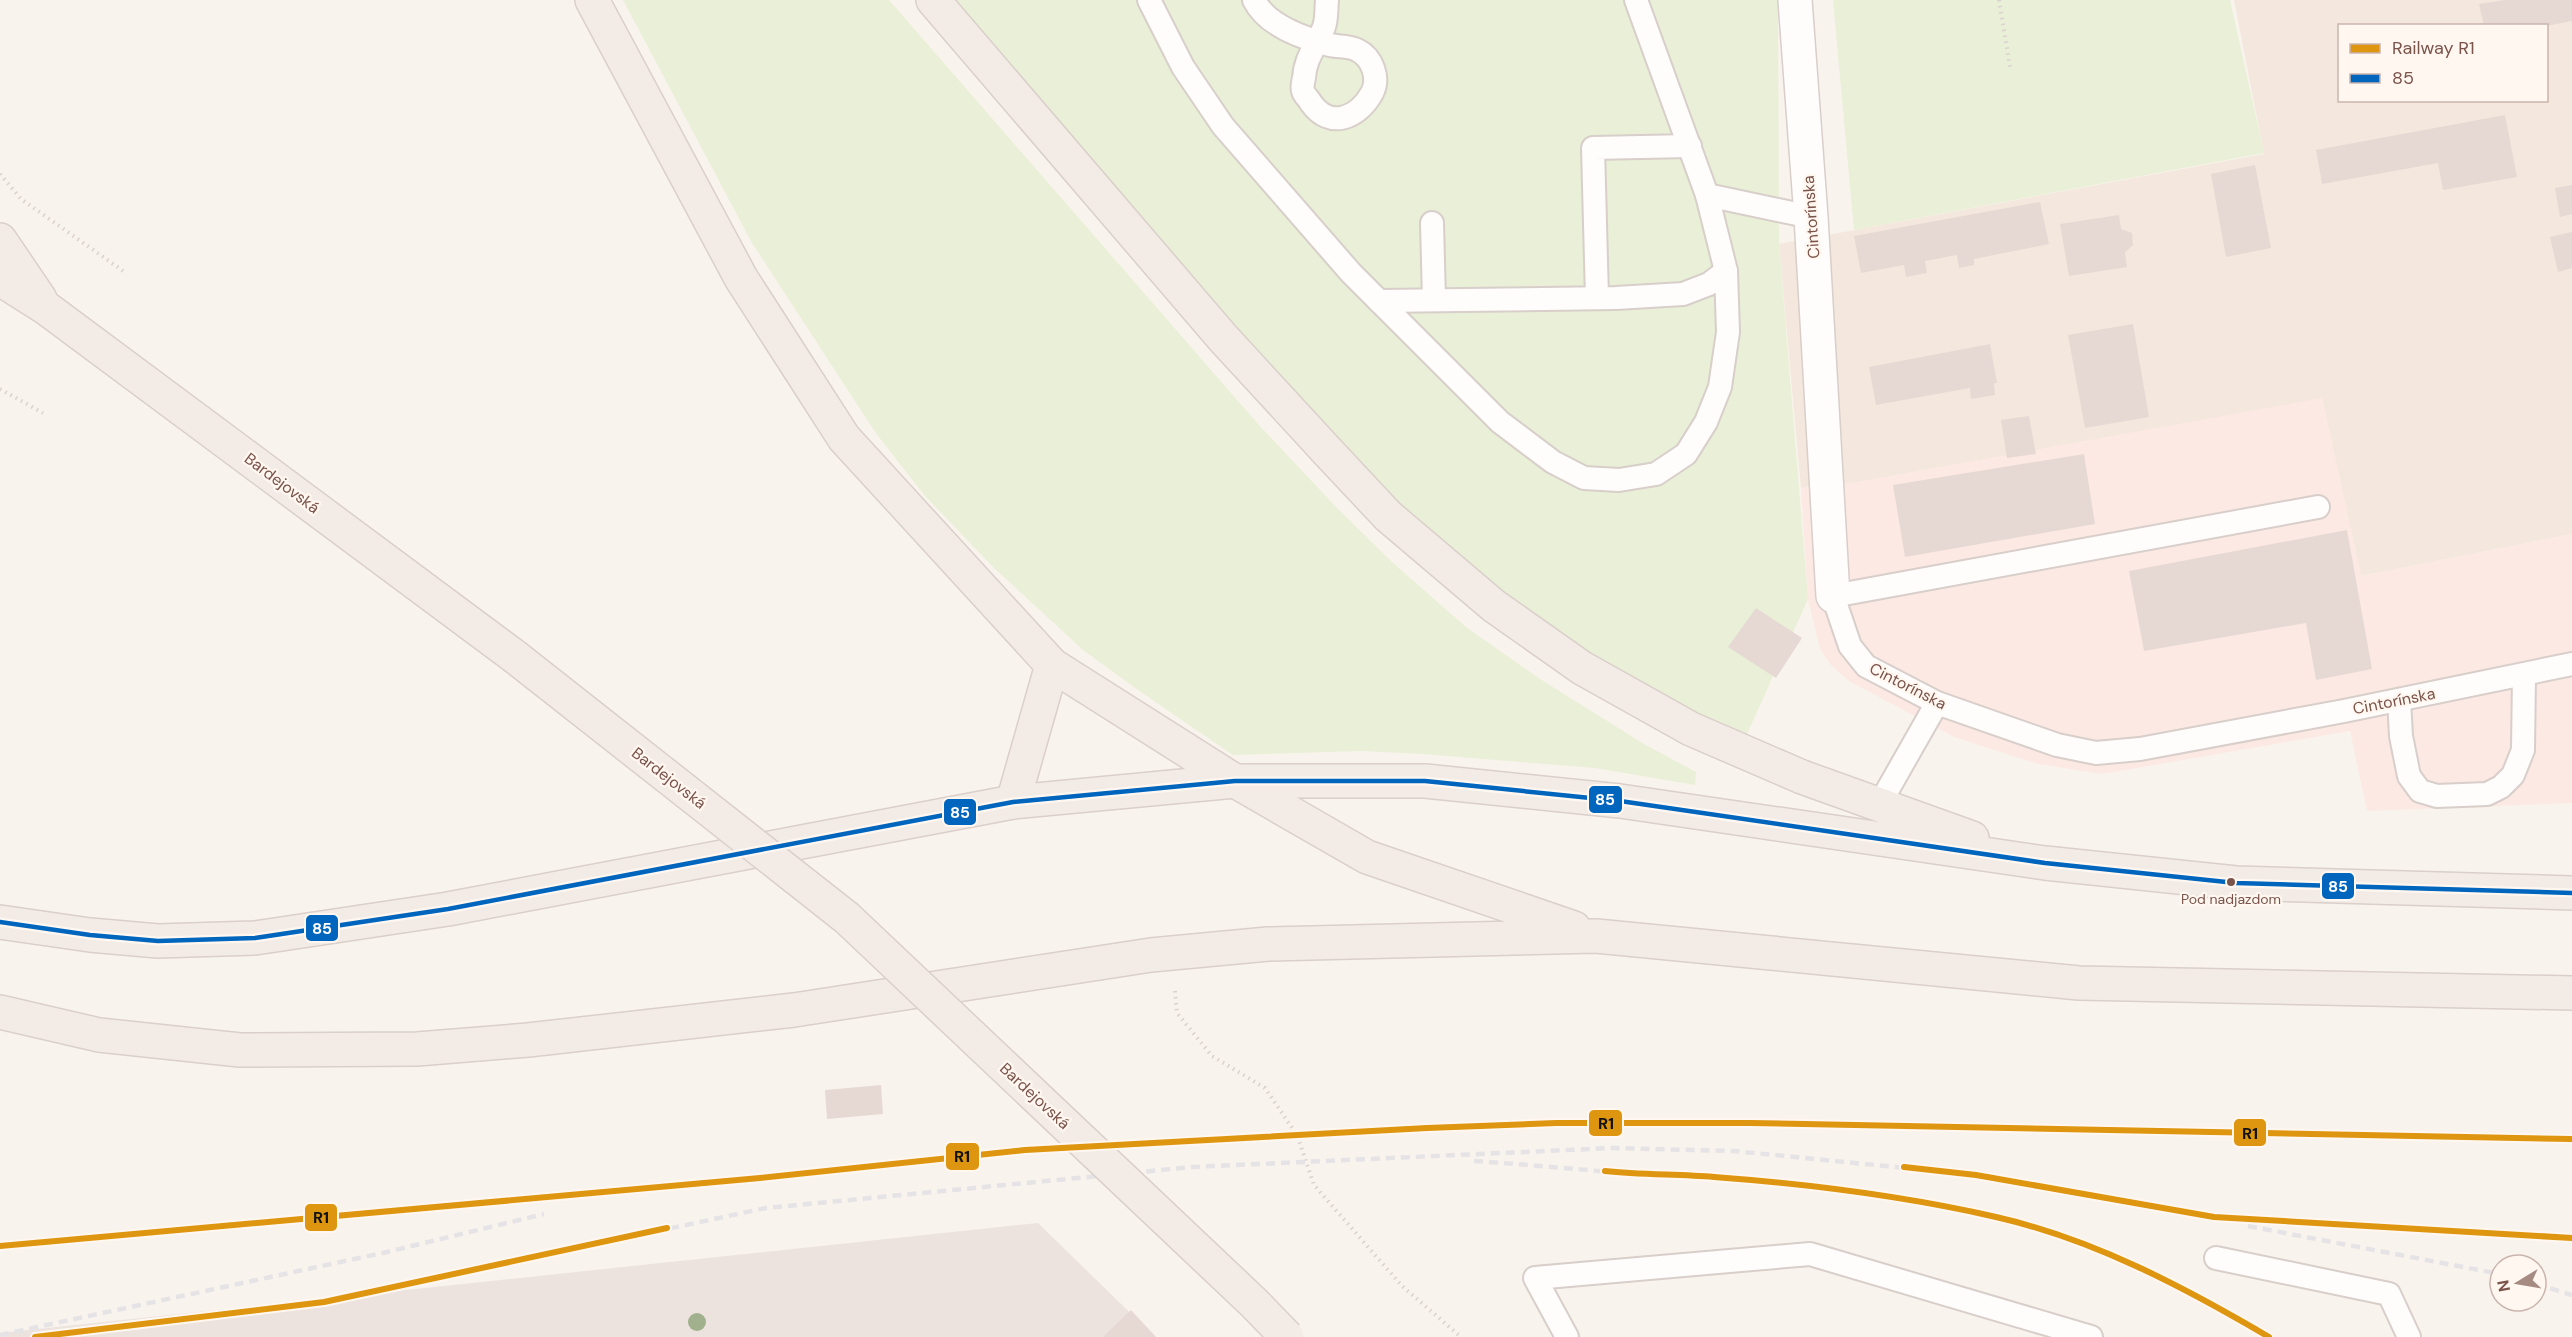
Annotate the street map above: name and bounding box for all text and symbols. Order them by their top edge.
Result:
legend [2338,24,2548,102]
text: Railway R1 [2392,36,2475,60]
text: 85 [2392,66,2414,90]
street label: Cintorínska [1798,175,1824,259]
street label: Bardejovská [240,448,324,518]
street label: Cintorínska [1866,658,1950,714]
street label: Cintorínska [2351,683,2437,719]
street label: Bardejovská [628,742,710,814]
line badge: 85 [1588,785,1623,814]
text: 85 [1595,789,1615,810]
line badge: 85 [943,798,977,826]
text: 85 [950,802,970,823]
line badge: 85 [2321,872,2355,900]
marker: Pod nadjazdom [2225,876,2237,888]
text: 85 [2328,876,2348,897]
place label: Pod nadjazdom [2181,890,2281,908]
line badge: 85 [305,914,339,942]
text: 85 [312,918,332,939]
street label: Bardejovská [995,1058,1075,1134]
line badge: R1 [1588,1109,1623,1137]
text: R1 [1598,1113,1614,1134]
line badge: R1 [2233,1118,2267,1147]
text: R1 [2242,1123,2258,1144]
line badge: R1 [945,1142,980,1171]
text: R1 [954,1146,970,1167]
line badge: R1 [304,1203,338,1232]
text: R1 [313,1207,329,1228]
north arrow [2488,1253,2548,1313]
text: N [2492,1278,2515,1293]

